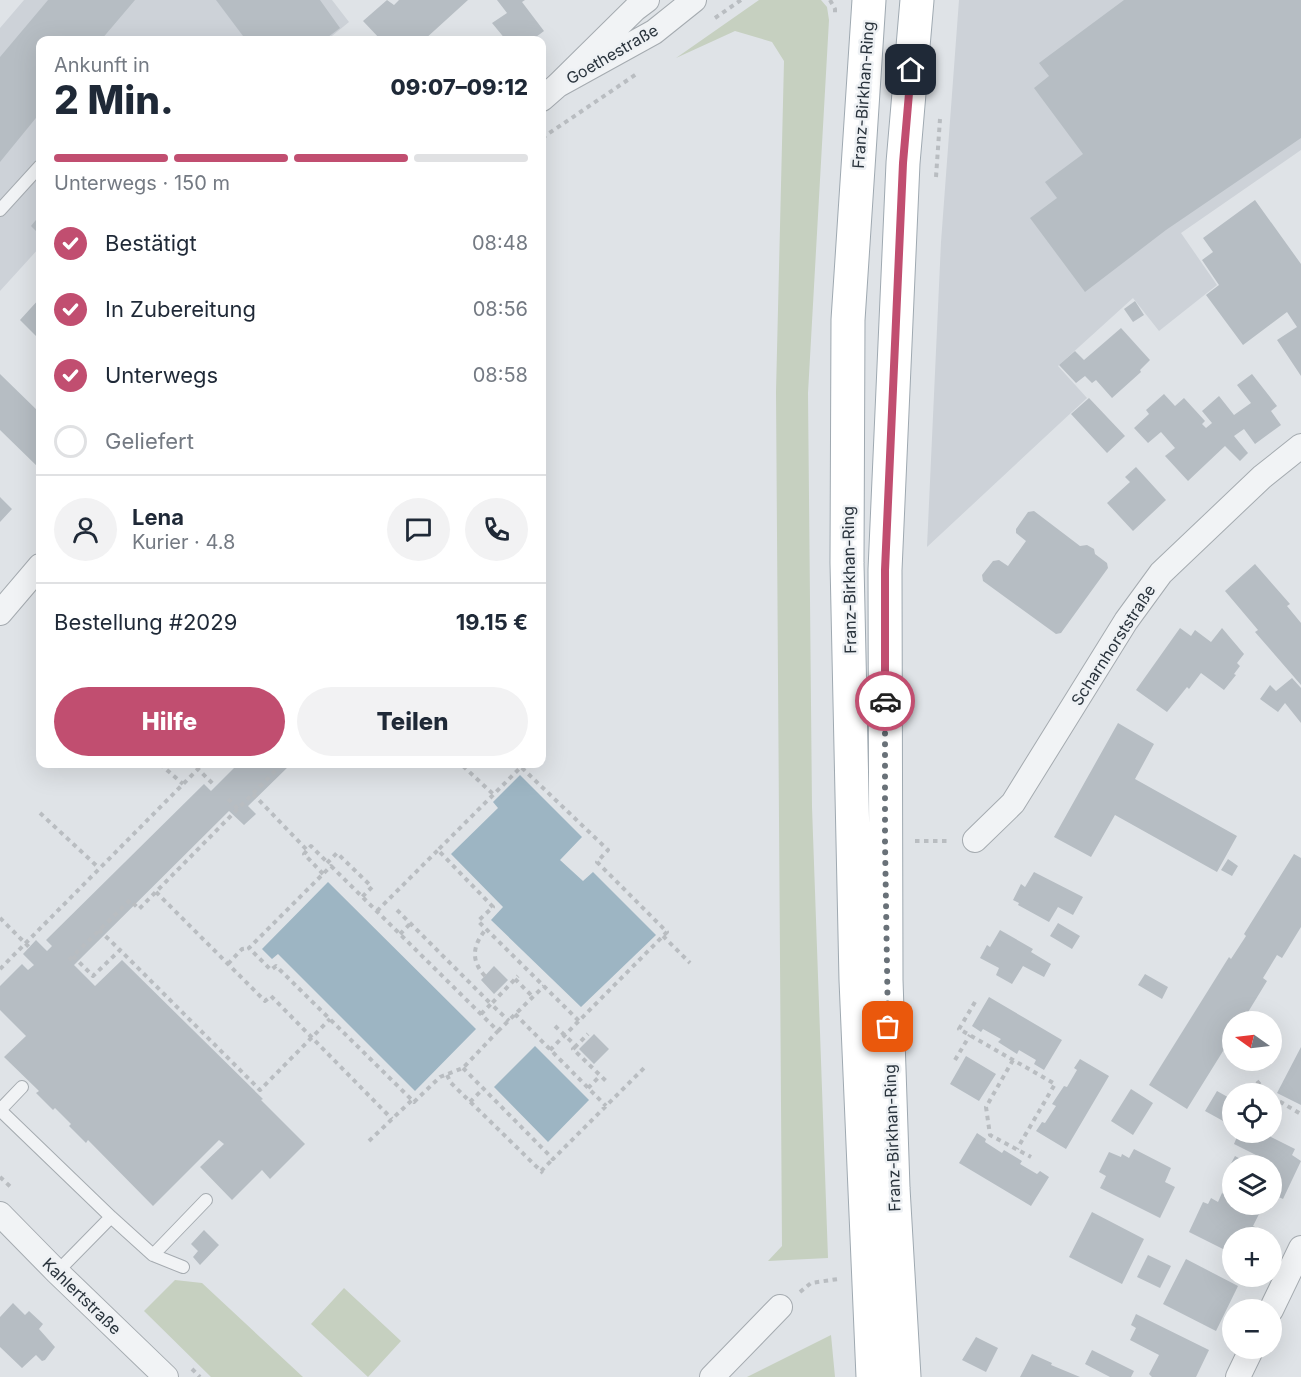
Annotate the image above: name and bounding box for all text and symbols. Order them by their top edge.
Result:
street label: Goethestraße [563,20,661,88]
street label: Franz-Birkhan-Ring [848,21,878,169]
pin [885,44,936,95]
text: Ankunft in [54,53,150,77]
icon: home [894,53,927,86]
text: 09:07–09:12 [390,74,528,100]
text: 2 Min. [54,76,174,123]
text: Unterwegs · 150 m [54,171,230,195]
icon: check [54,227,87,260]
text: Bestätigt [105,230,197,256]
text: 08:48 [472,231,528,255]
icon: check [54,293,87,326]
text: In Zubereitung [105,296,256,322]
text: 08:56 [473,297,528,321]
icon: check [54,359,87,392]
text: Unterwegs [105,362,218,388]
text: 08:58 [473,363,528,387]
text: Geliefert [105,428,194,454]
button: person [54,498,117,561]
button: chat [387,498,450,561]
button: phone [465,498,528,561]
text: Lena [132,504,184,530]
street label: Franz-Birkhan-Ring [838,506,860,654]
text: Kurier · 4.8 [132,530,235,554]
street label: Scharnhorststraße [1066,581,1160,709]
text: Bestellung #2029 [54,609,237,635]
text: 19.15 € [456,609,528,635]
courier [855,671,915,731]
icon: car [869,685,902,718]
button: Hilfe [54,687,285,756]
button: Teilen [297,687,528,756]
pin [862,1001,913,1052]
icon: bag [871,1010,904,1043]
north arrow [1222,1011,1282,1071]
map controls [1222,1011,1282,1359]
street label: Franz-Birkhan-Ring [879,1064,905,1212]
button: locate [1222,1083,1282,1143]
button: layers [1222,1155,1282,1215]
button: + [1222,1227,1282,1287]
street label: Kahlertstraße [39,1254,125,1338]
button: − [1222,1299,1282,1359]

